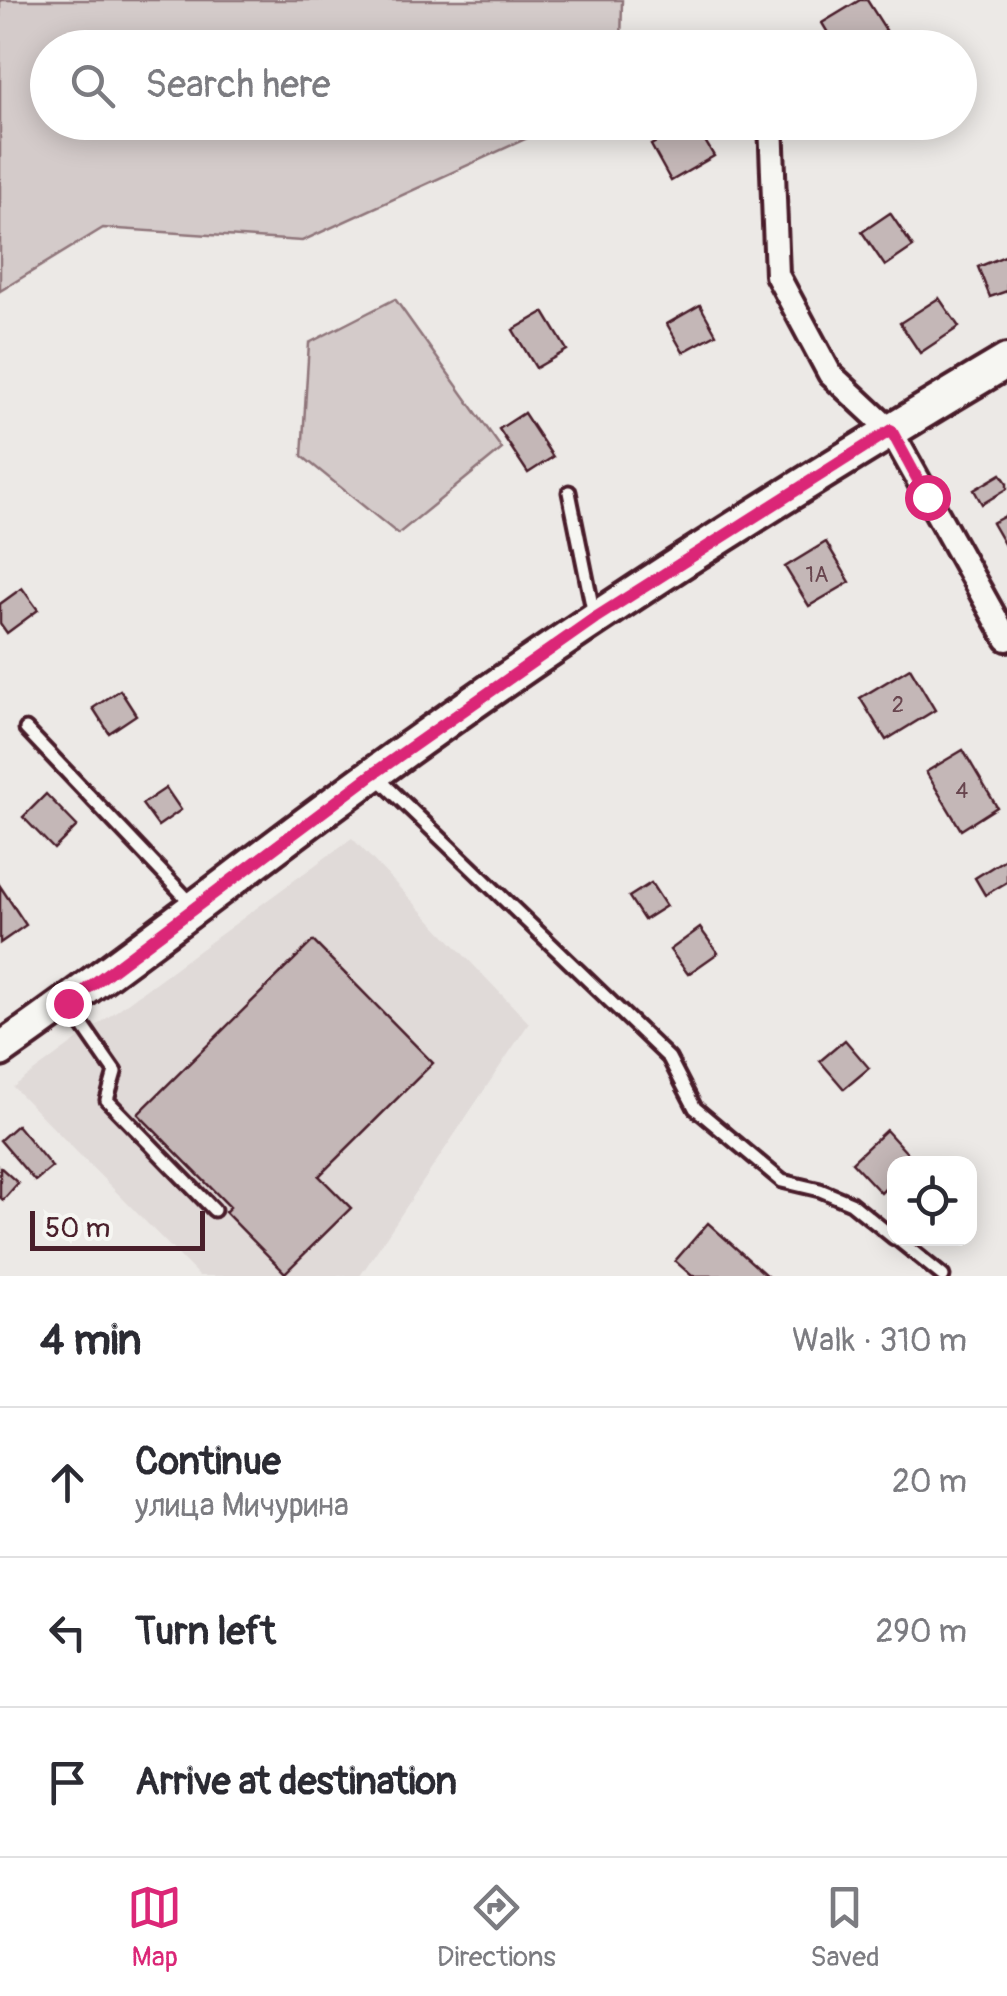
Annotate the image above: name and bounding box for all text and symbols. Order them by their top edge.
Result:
search box [30,30,977,140]
icon: search [65,58,120,113]
text: Search here [145,61,331,109]
route start [905,475,951,521]
house number: 1А [806,561,828,589]
house number: 2 [892,691,904,719]
house number: 4 [956,777,969,805]
route end [46,981,92,1027]
map controls [887,1156,977,1246]
button: locate [887,1156,977,1246]
scale bar [30,1206,205,1250]
text: 50 m [45,1211,110,1246]
text: 4 min [40,1315,142,1367]
text: Walk · 310 m [792,1321,967,1361]
text: Continue [135,1438,281,1486]
icon: ahead [40,1455,95,1510]
text: 20 m [892,1462,967,1502]
text: улица Мичурина [135,1486,349,1526]
icon: left [40,1605,95,1660]
text: Turn left [135,1608,276,1656]
text: 290 m [875,1612,967,1652]
icon: arrive [40,1755,95,1810]
text: Arrive at destination [135,1758,457,1806]
tab: Map [127,1880,182,1975]
tab: Directions [437,1880,556,1975]
tab: Saved [810,1880,880,1975]

